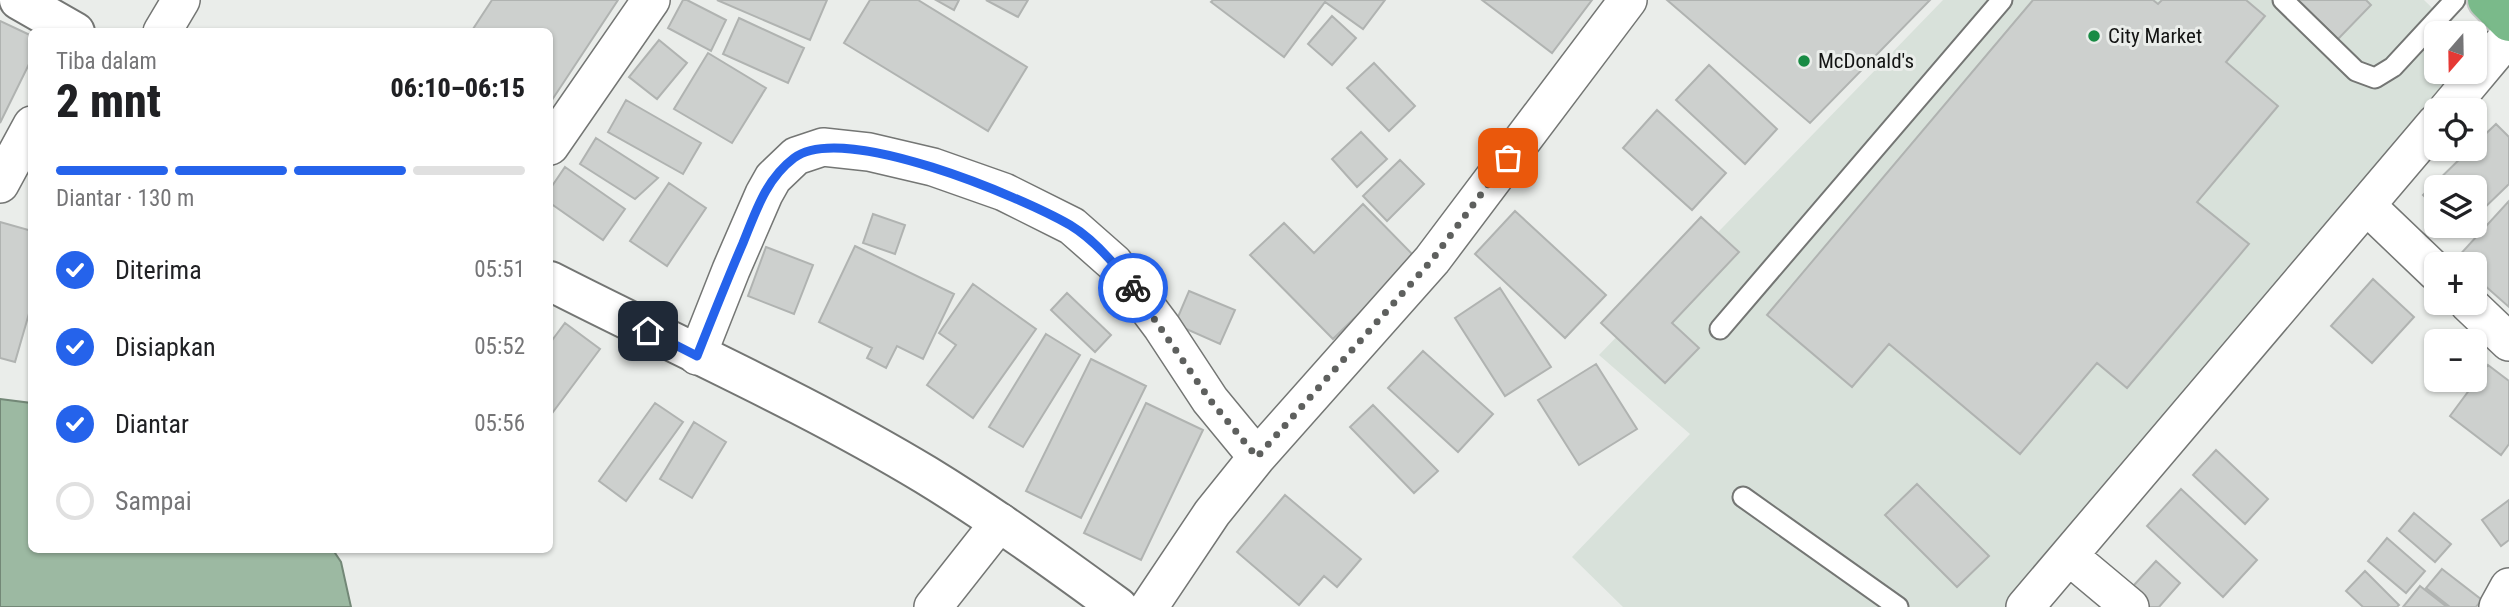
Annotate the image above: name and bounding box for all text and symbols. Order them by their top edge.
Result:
north arrow [2424,21,2487,84]
map controls [2424,21,2487,392]
place label: City Market [2108,24,2202,48]
marker: City Market [2086,28,2102,44]
text: Tiba dalam [56,48,157,75]
place label: McDonald's [1818,49,1914,73]
marker: McDonald's [1796,53,1812,69]
text: 06:10–06:15 [391,73,525,103]
text: 2 mnt [56,74,161,128]
button: locate [2424,98,2487,161]
pin [1478,128,1538,188]
icon: bag [1489,139,1527,177]
button: layers [2424,175,2487,238]
text: Diantar · 130 m [56,185,194,212]
icon: check [56,251,94,289]
button: + [2424,252,2487,315]
courier [1098,253,1168,323]
text: Diterima [115,255,202,285]
text: 05:51 [474,256,525,283]
icon: bike [1114,269,1152,307]
pin [618,301,678,361]
icon: home [629,312,667,350]
icon: check [56,328,94,366]
button: − [2424,329,2487,392]
text: Disiapkan [115,332,216,362]
text: 05:52 [474,333,525,360]
icon: check [56,405,94,443]
text: Diantar [115,409,189,439]
text: 05:56 [474,410,525,437]
text: Sampai [115,486,192,516]

